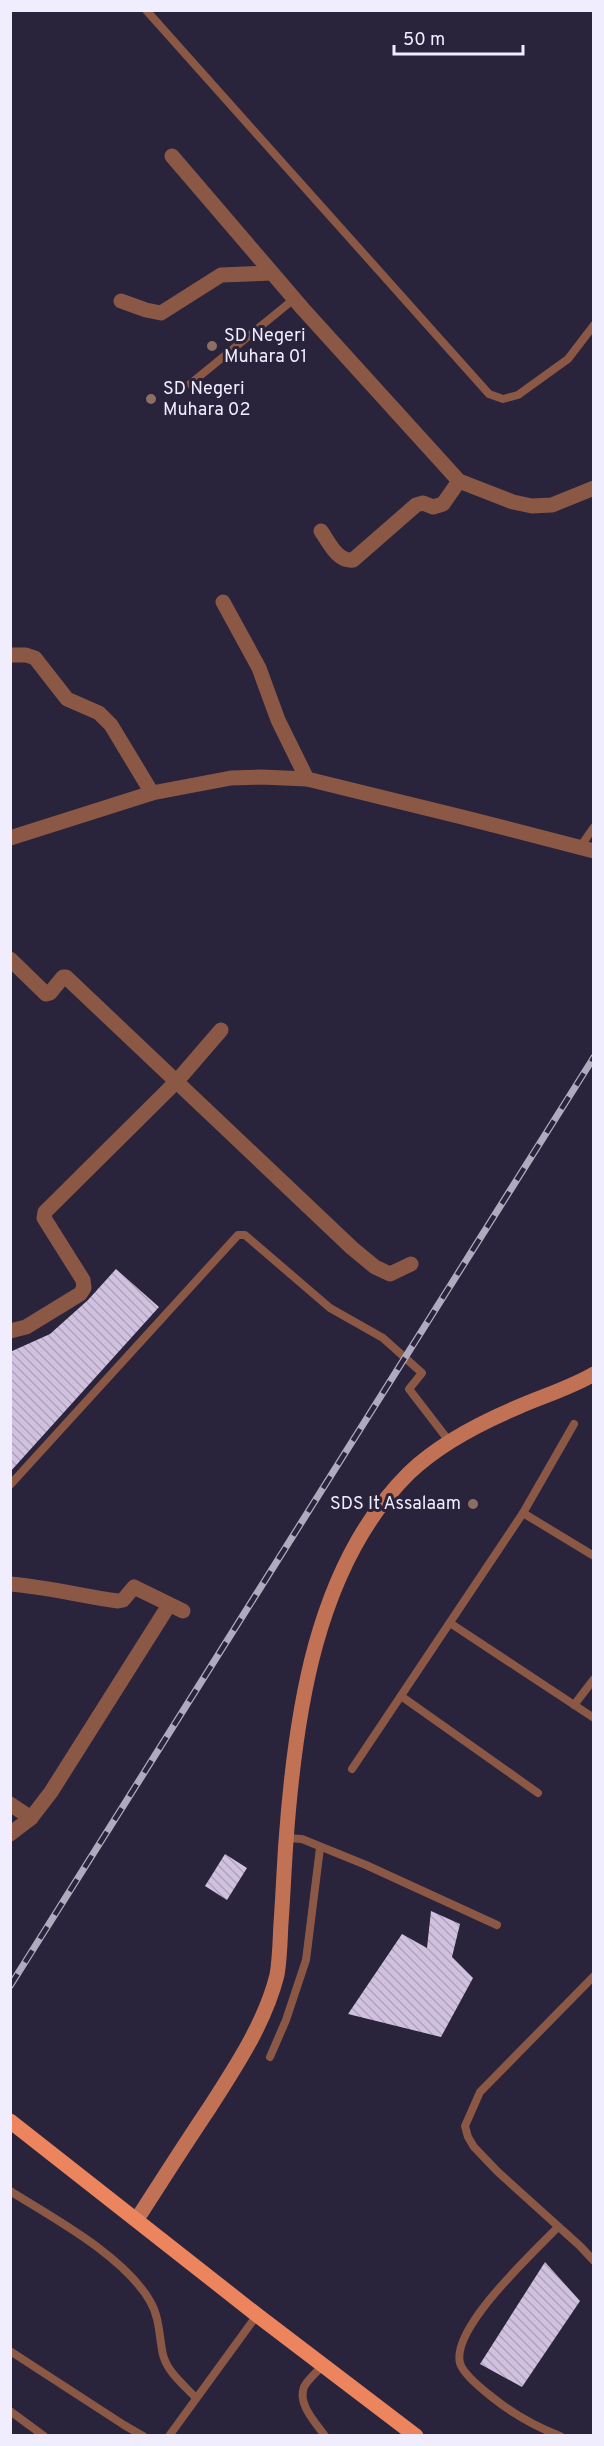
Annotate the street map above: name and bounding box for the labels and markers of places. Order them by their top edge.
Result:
place label: SD Negeri Muhara 01 [224,325,307,369]
marker: SD Negeri Muhara 01 [205,339,219,353]
place label: SD Negeri Muhara 02 [163,378,250,422]
marker: SD Negeri Muhara 02 [144,392,158,406]
place label: SDS It Assalaam [330,1493,461,1516]
marker: SDS It Assalaam [466,1497,480,1511]

